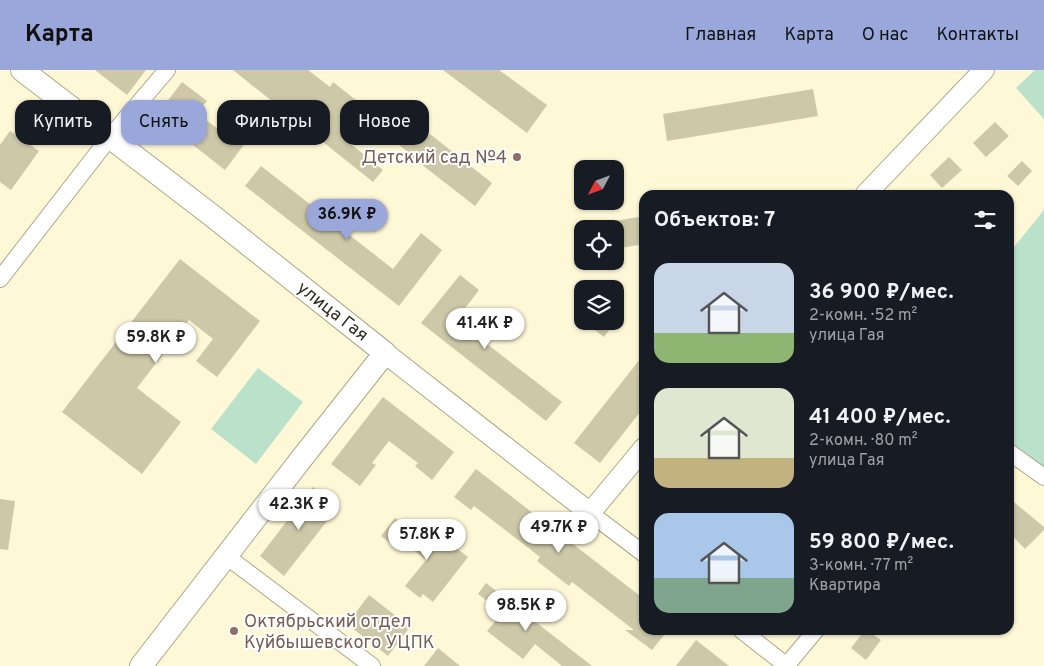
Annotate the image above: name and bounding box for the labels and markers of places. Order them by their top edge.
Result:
place label: Детский сад №4 [362,147,507,170]
marker: Детский сад №4 [511,151,523,163]
pin: 36.9K ₽ [301,198,393,241]
pin: 41.4K ₽ [439,308,531,350]
pin: 59.8K ₽ [110,322,202,364]
pin: 42.3K ₽ [253,488,345,531]
pin: 49.7K ₽ [513,512,605,554]
pin: 57.8K ₽ [381,518,473,561]
pin: 98.5K ₽ [480,590,572,632]
place label: Октябрьский отдел Куйбышевского УЦПК [244,611,435,655]
marker: Октябрьский отдел Куйбышевского УЦПК [228,625,240,637]

